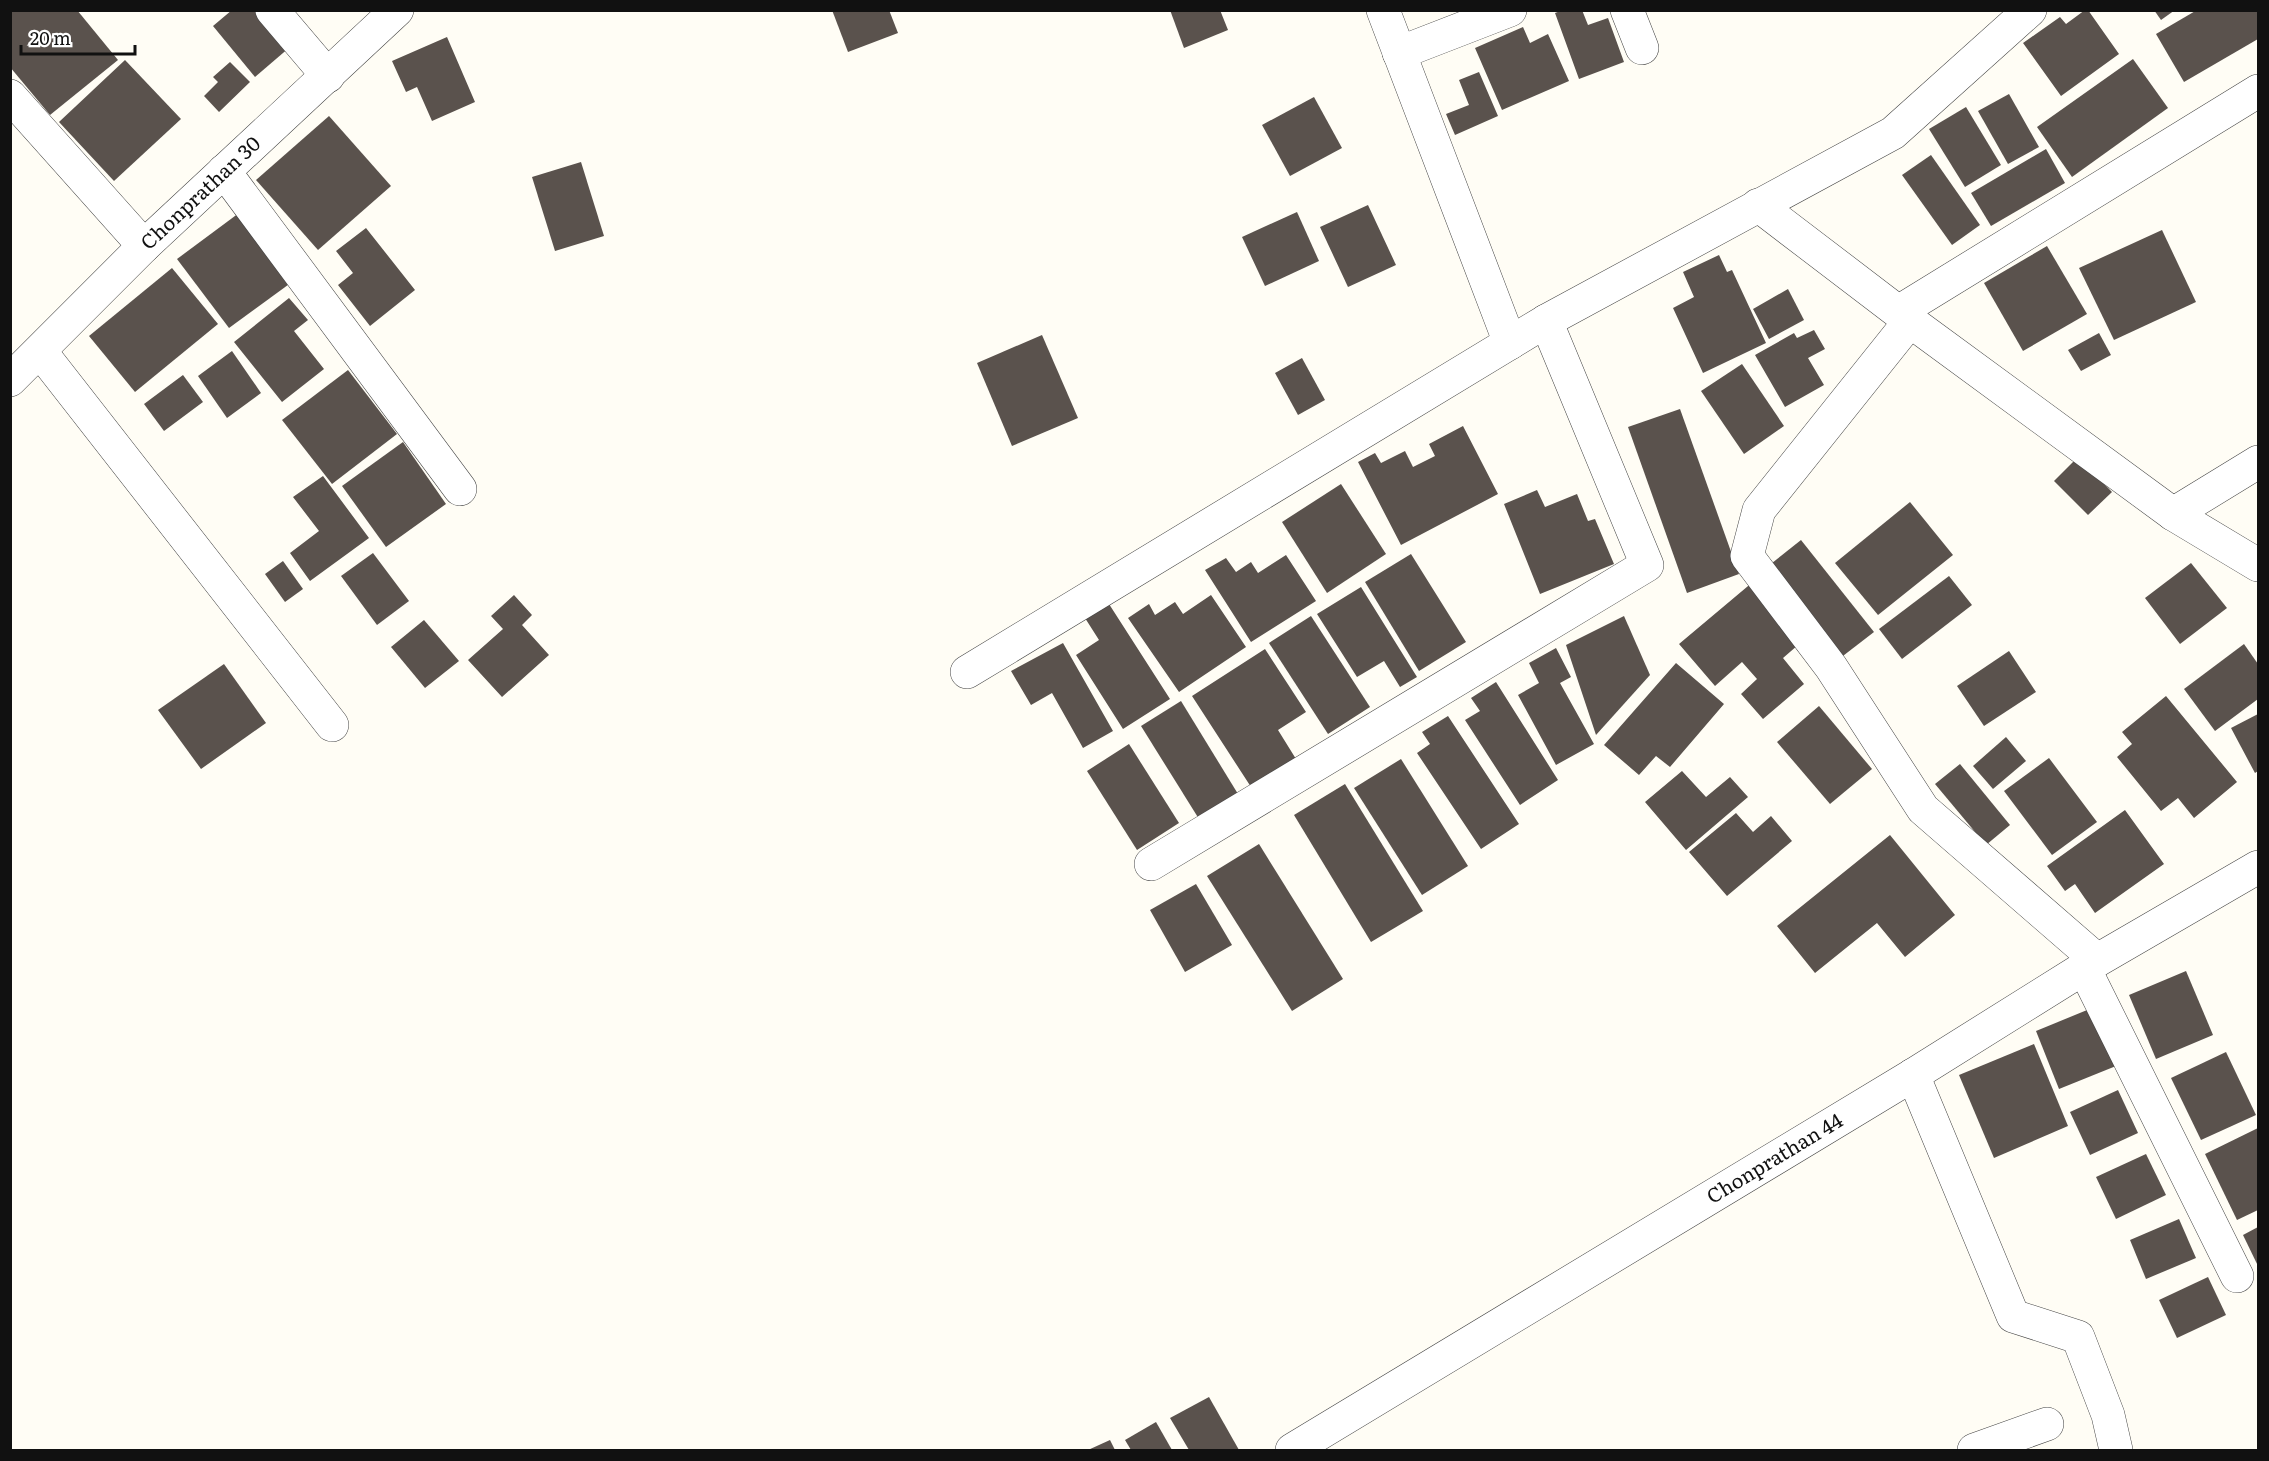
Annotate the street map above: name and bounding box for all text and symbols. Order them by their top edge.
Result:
scale bar [21,18,135,56]
text: 20 m [30,24,71,51]
street label: Chonprathan 30 [132,128,266,255]
street label: Chonprathan 44 [1700,1104,1848,1210]

